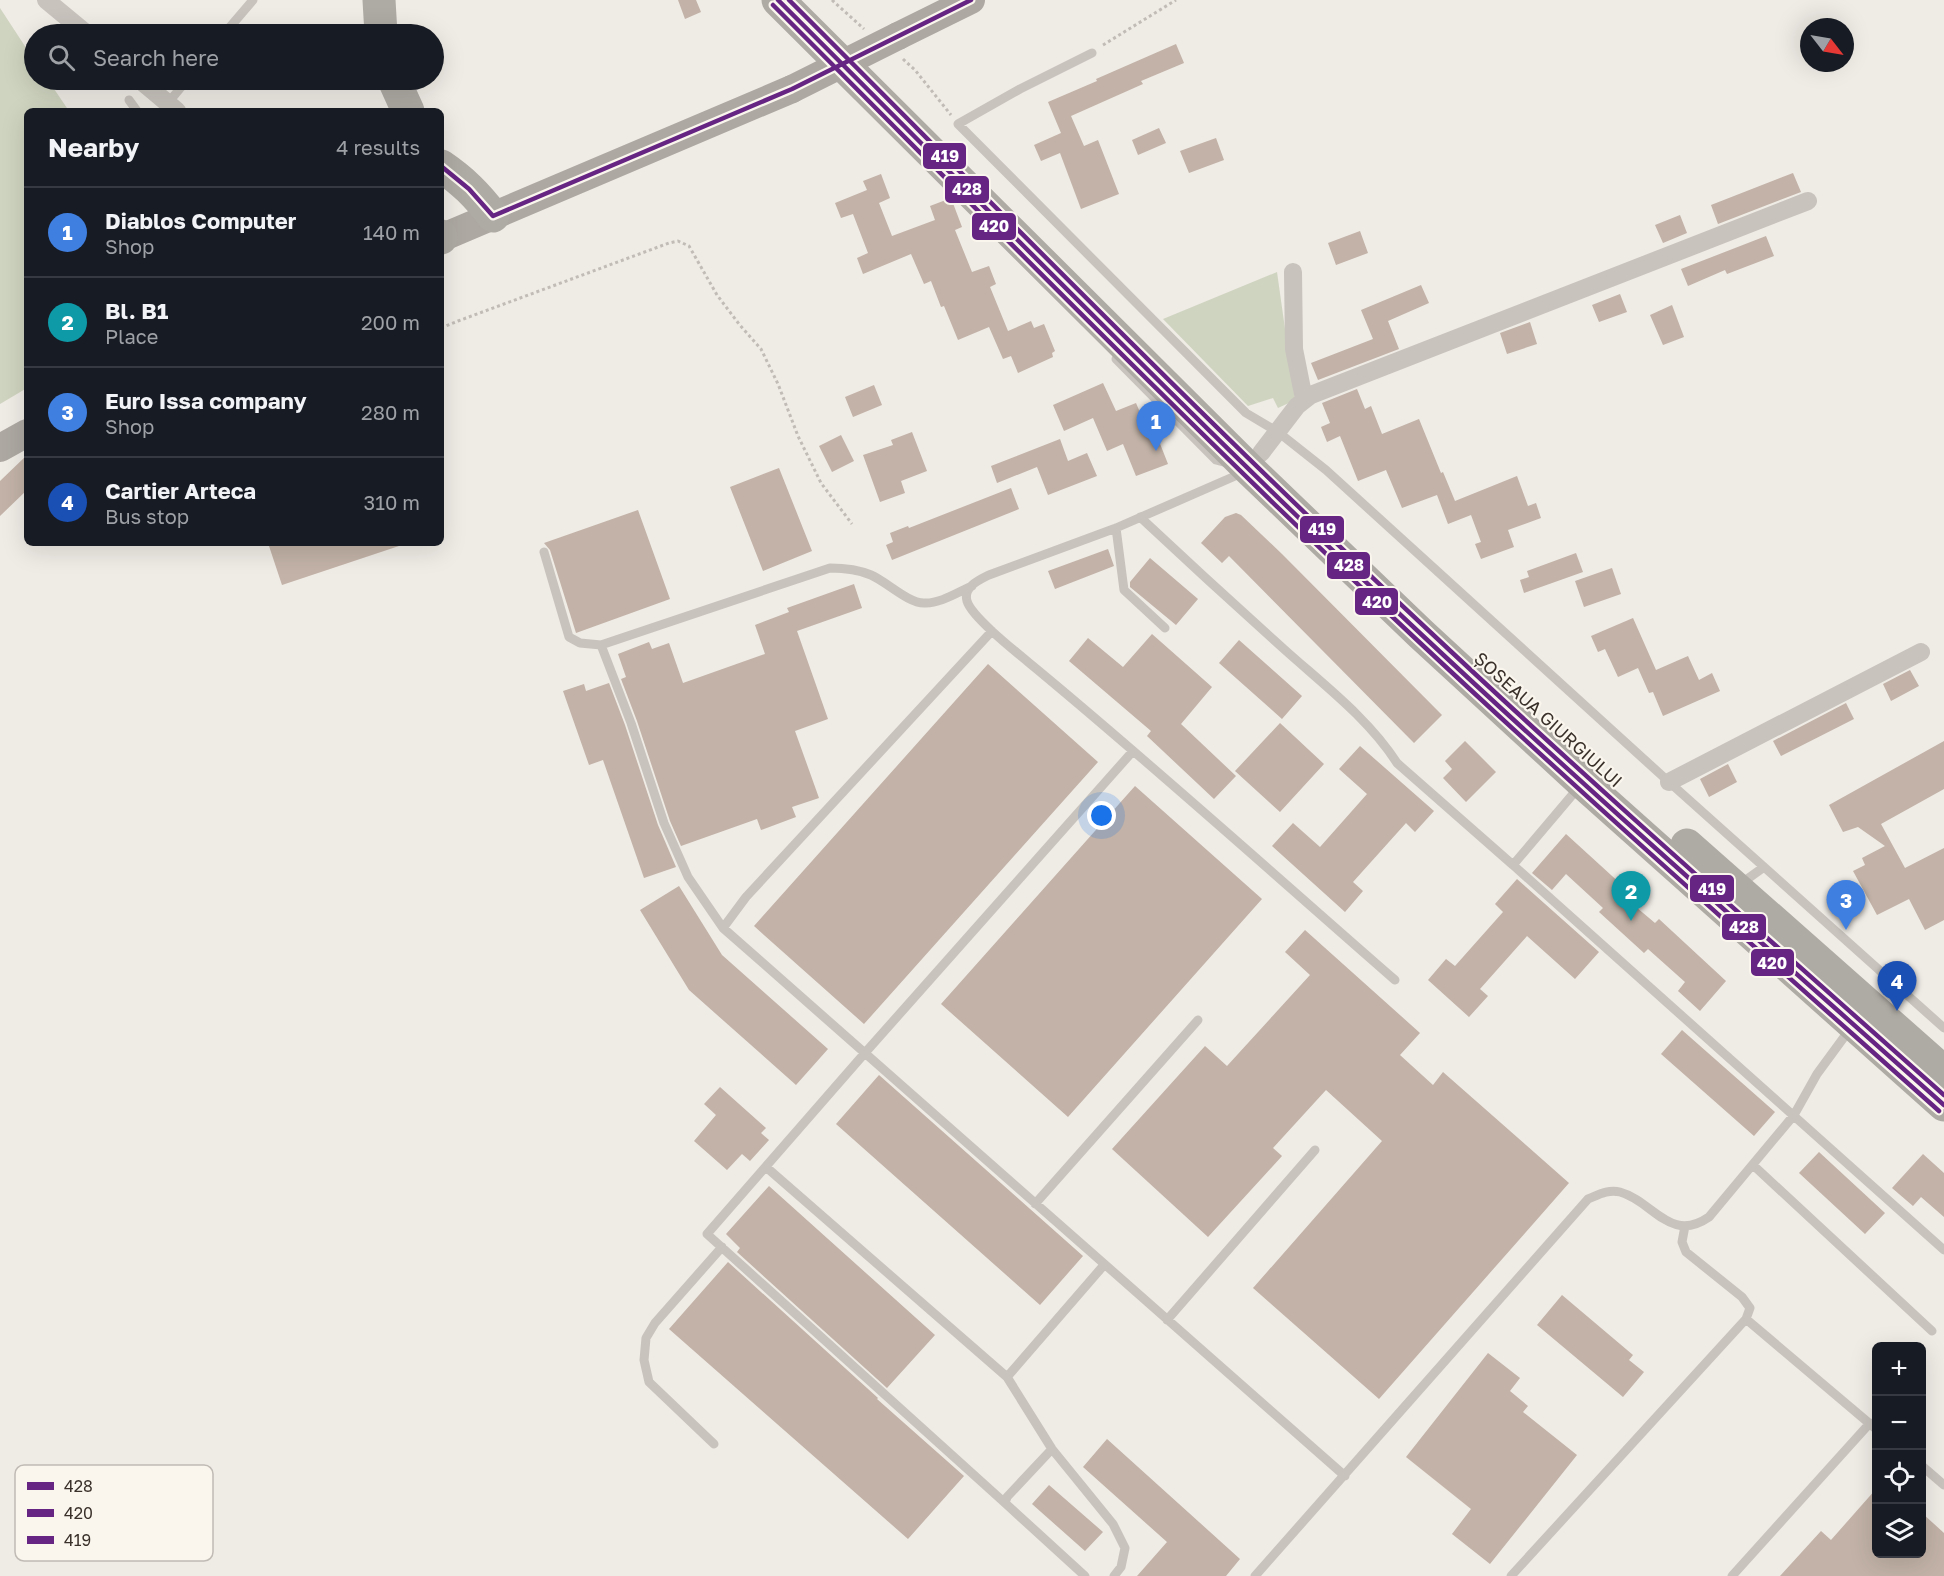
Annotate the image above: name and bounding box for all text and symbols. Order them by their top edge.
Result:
north arrow [1800,18,1854,72]
search box [24,24,444,90]
icon: search [45,41,78,74]
text: Search here [93,44,219,71]
text: Nearby [48,132,139,163]
text: 4 results [336,135,420,159]
line badge: 419 [922,142,967,170]
text: 419 [931,146,959,166]
line badge: 428 [944,175,990,204]
text: 428 [952,179,982,199]
text: Diablos Computer [105,207,296,234]
line badge: 420 [971,212,1017,241]
text: 420 [979,216,1009,236]
text: 1 [62,220,73,244]
text: 140 m [363,220,420,244]
text: Shop [105,234,154,258]
text: Bl. B1 [105,297,168,324]
text: 2 [61,310,74,334]
text: 200 m [361,310,420,334]
text: Place [105,324,158,348]
text: Euro Issa company [105,387,307,414]
text: 3 [61,400,74,424]
text: 280 m [361,400,420,424]
pin: 1 [1136,402,1176,451]
text: Shop [105,414,154,438]
text: Cartier Arteca [105,477,256,504]
text: 4 [61,490,74,514]
text: 310 m [364,490,420,514]
text: Bus stop [105,504,189,528]
line badge: 419 [1299,515,1345,544]
text: 419 [1308,519,1336,539]
line badge: 428 [1326,551,1371,580]
text: 428 [1334,555,1364,575]
line badge: 420 [1354,587,1399,616]
text: 420 [1362,592,1392,612]
street label: ȘOSEAUA GIURGIULUI [1470,647,1627,792]
your location [1087,801,1116,830]
pin: 2 [1612,872,1650,921]
line badge: 419 [1689,874,1735,903]
text: 419 [1698,879,1726,899]
pin: 3 [1826,880,1866,930]
line badge: 428 [1721,913,1767,941]
text: 428 [1729,917,1759,937]
line badge: 420 [1750,948,1795,977]
text: 420 [1757,953,1787,973]
pin: 4 [1878,962,1916,1011]
map controls [1872,1342,1926,1558]
button: + [1872,1342,1926,1396]
button: − [1872,1396,1926,1450]
button: locate [1872,1450,1926,1504]
legend [15,1465,213,1561]
text: 428 [64,1476,93,1496]
text: 420 [64,1503,93,1523]
button: layers [1872,1504,1926,1558]
text: 419 [64,1530,91,1550]

